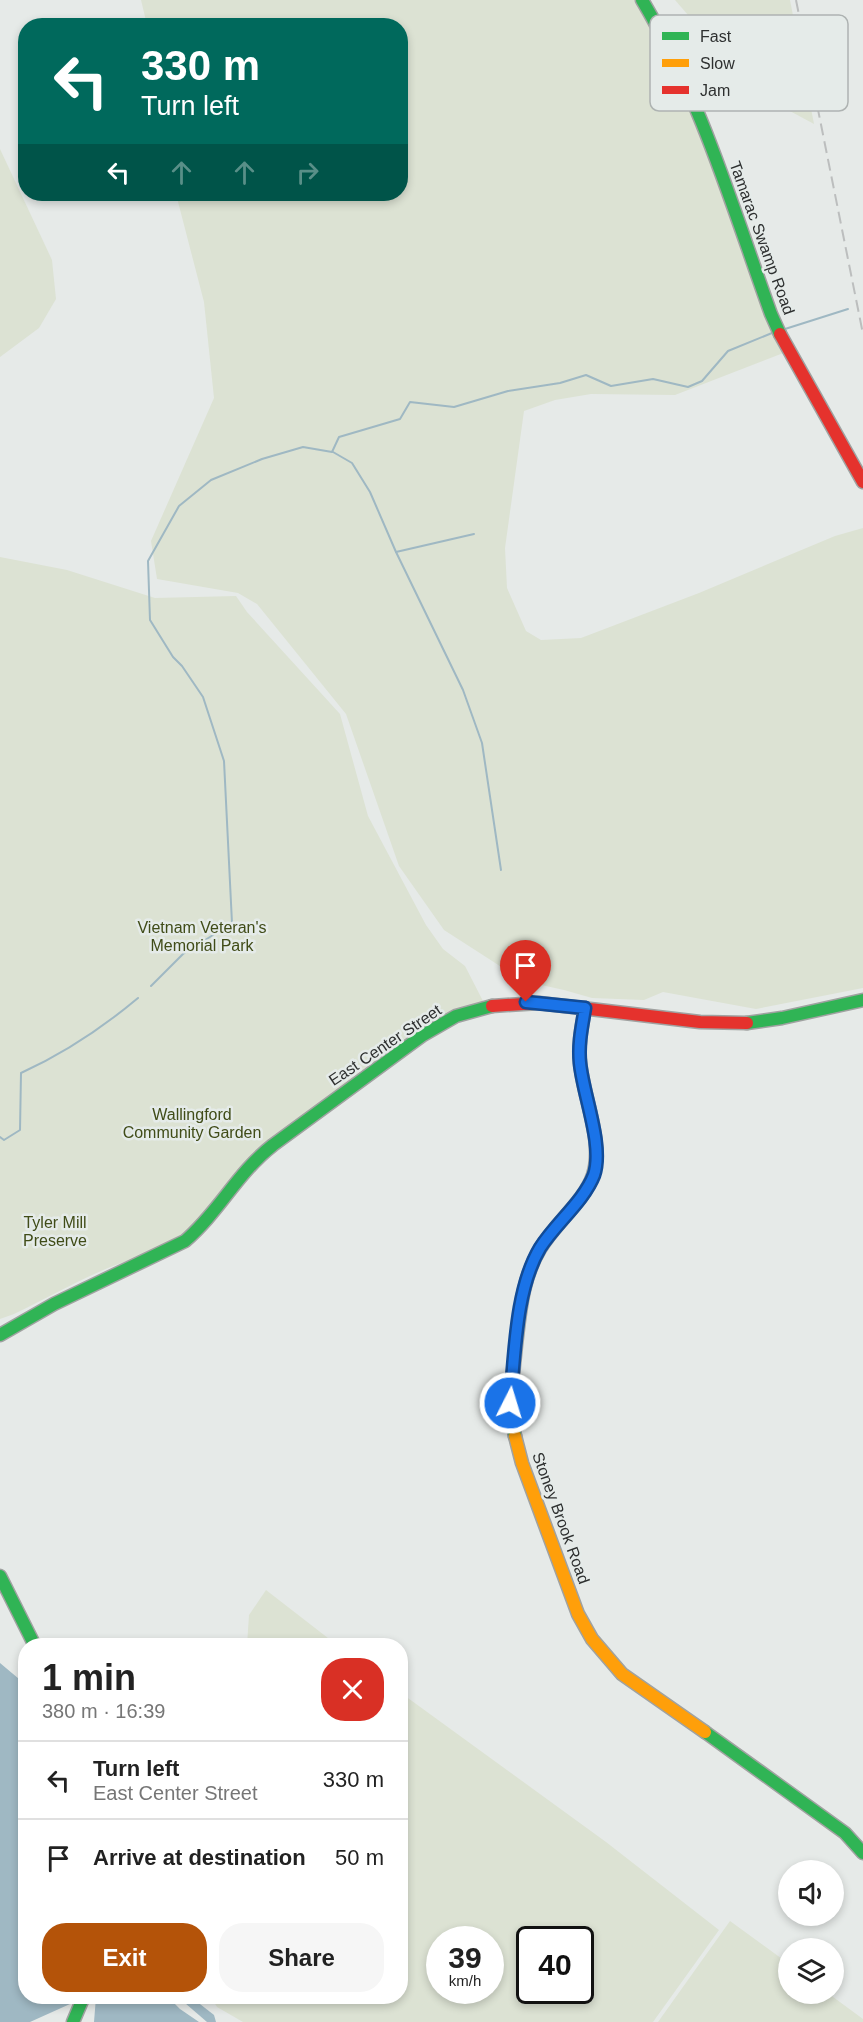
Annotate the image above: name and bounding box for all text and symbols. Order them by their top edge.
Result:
legend [650,15,848,111]
text: Fast [700,28,732,45]
icon: left [42,42,120,120]
text: 330 m [141,42,260,89]
text: Slow [700,55,735,72]
text: Jam [700,82,730,99]
text: Turn left [141,91,239,121]
icon: left [102,156,135,189]
icon: ahead [165,156,198,189]
icon: ahead [228,156,261,189]
icon: right [291,156,324,189]
street label: Tamarac Swamp Road [726,159,798,317]
park label: Vietnam Veteran's Memorial Park [137,919,267,954]
pin [500,940,551,1002]
icon: arrive [509,949,542,982]
street label: East Center Street [326,1001,445,1089]
park label: Wallingford Community Garden [123,1106,261,1141]
park label: Tyler Mill Preserve [23,1214,87,1249]
position arrow [478,1371,542,1435]
street label: Stoney Brook Road [529,1450,593,1586]
text: 1 min [42,1657,136,1698]
button: close [321,1658,384,1721]
text: 380 m · 16:39 [42,1700,165,1722]
text: Turn left [93,1756,179,1781]
icon: left [42,1764,75,1797]
text: 330 m [323,1767,384,1792]
text: East Center Street [93,1782,258,1804]
icon: arrive [42,1842,75,1875]
text: Arrive at destination [93,1845,306,1870]
text: 50 m [335,1845,384,1870]
map controls [778,1860,844,2004]
button: sound [778,1860,844,1926]
button: Exit [42,1923,207,1992]
button: Share [219,1923,384,1992]
speed limit sign: 40 [516,1926,594,2004]
button: layers [778,1938,844,2004]
text: 39 [448,1941,482,1974]
text: km/h [449,1972,481,1989]

